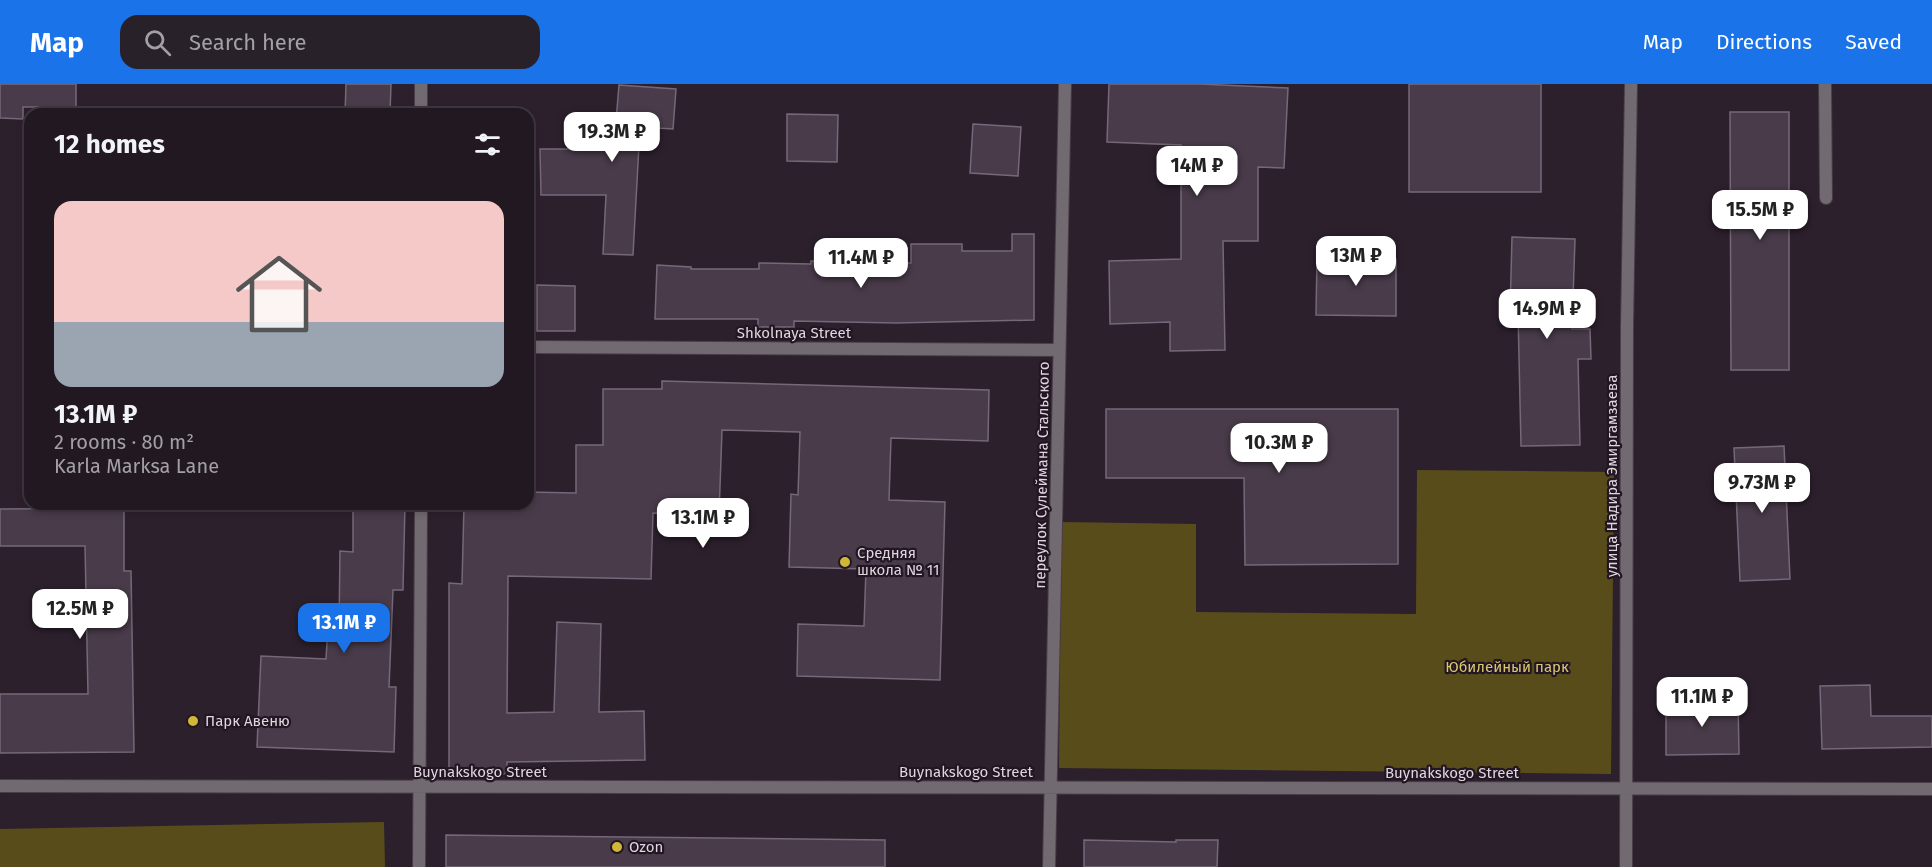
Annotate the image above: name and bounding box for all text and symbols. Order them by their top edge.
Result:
search box [120,15,540,69]
text: Map [30,26,84,59]
icon: search [141,26,174,59]
text: Search here [189,29,307,56]
text: Map [1643,29,1683,55]
text: Directions [1716,29,1812,55]
text: Saved [1845,29,1902,55]
pin: 19.3M ₽ [557,112,667,163]
text: 19.3M ₽ [578,119,646,143]
icon: filters [471,128,504,161]
text: 12 homes [54,129,165,160]
pin: 14M ₽ [1155,146,1239,197]
text: 14M ₽ [1171,153,1223,177]
pin: 15.5M ₽ [1705,190,1815,241]
text: 15.5M ₽ [1726,197,1794,221]
pin: 13M ₽ [1314,236,1398,287]
pin: 11.4M ₽ [806,238,916,289]
icon: home [225,240,333,348]
text: 13M ₽ [1330,243,1382,267]
text: 11.4M ₽ [828,245,894,269]
pin: 14.9M ₽ [1492,289,1602,340]
text: 14.9M ₽ [1513,296,1581,320]
street label: Shkolnaya Street [737,324,852,342]
street label: переулок Сулеймана Стальского [1031,361,1053,589]
street label: улица Надира Эмиргамзаева [1603,375,1621,577]
text: 13.1M ₽ [54,399,137,430]
pin: 10.3M ₽ [1224,423,1334,474]
text: 2 rooms · 80 m² [54,430,194,454]
text: 10.3M ₽ [1245,430,1313,454]
text: Karla Marksa Lane [54,454,219,478]
pin: 9.73M ₽ [1707,463,1817,514]
text: 9.73M ₽ [1728,470,1796,494]
pin: 13.1M ₽ [648,498,758,549]
text: 13.1M ₽ [671,505,735,529]
place label: Средняя школа № 11 [857,544,940,579]
marker: Средняя школа № 11 [838,555,852,569]
pin: 12.5M ₽ [25,589,135,640]
text: 12.5M ₽ [46,596,114,620]
pin: 13.1M ₽ [289,603,399,654]
text: 13.1M ₽ [312,610,376,634]
park label: Юбилейный парк [1445,658,1569,676]
pin: 11.1M ₽ [1647,677,1757,728]
text: 11.1M ₽ [1671,684,1733,708]
place label: Парк Авеню [205,712,290,730]
marker: Парк Авеню [186,714,200,728]
street label: Buynakskogo Street [413,763,548,781]
street label: Buynakskogo Street [899,763,1034,781]
street label: Buynakskogo Street [1385,764,1520,782]
place label: Ozon [629,838,663,856]
marker: Ozon [610,840,624,854]

